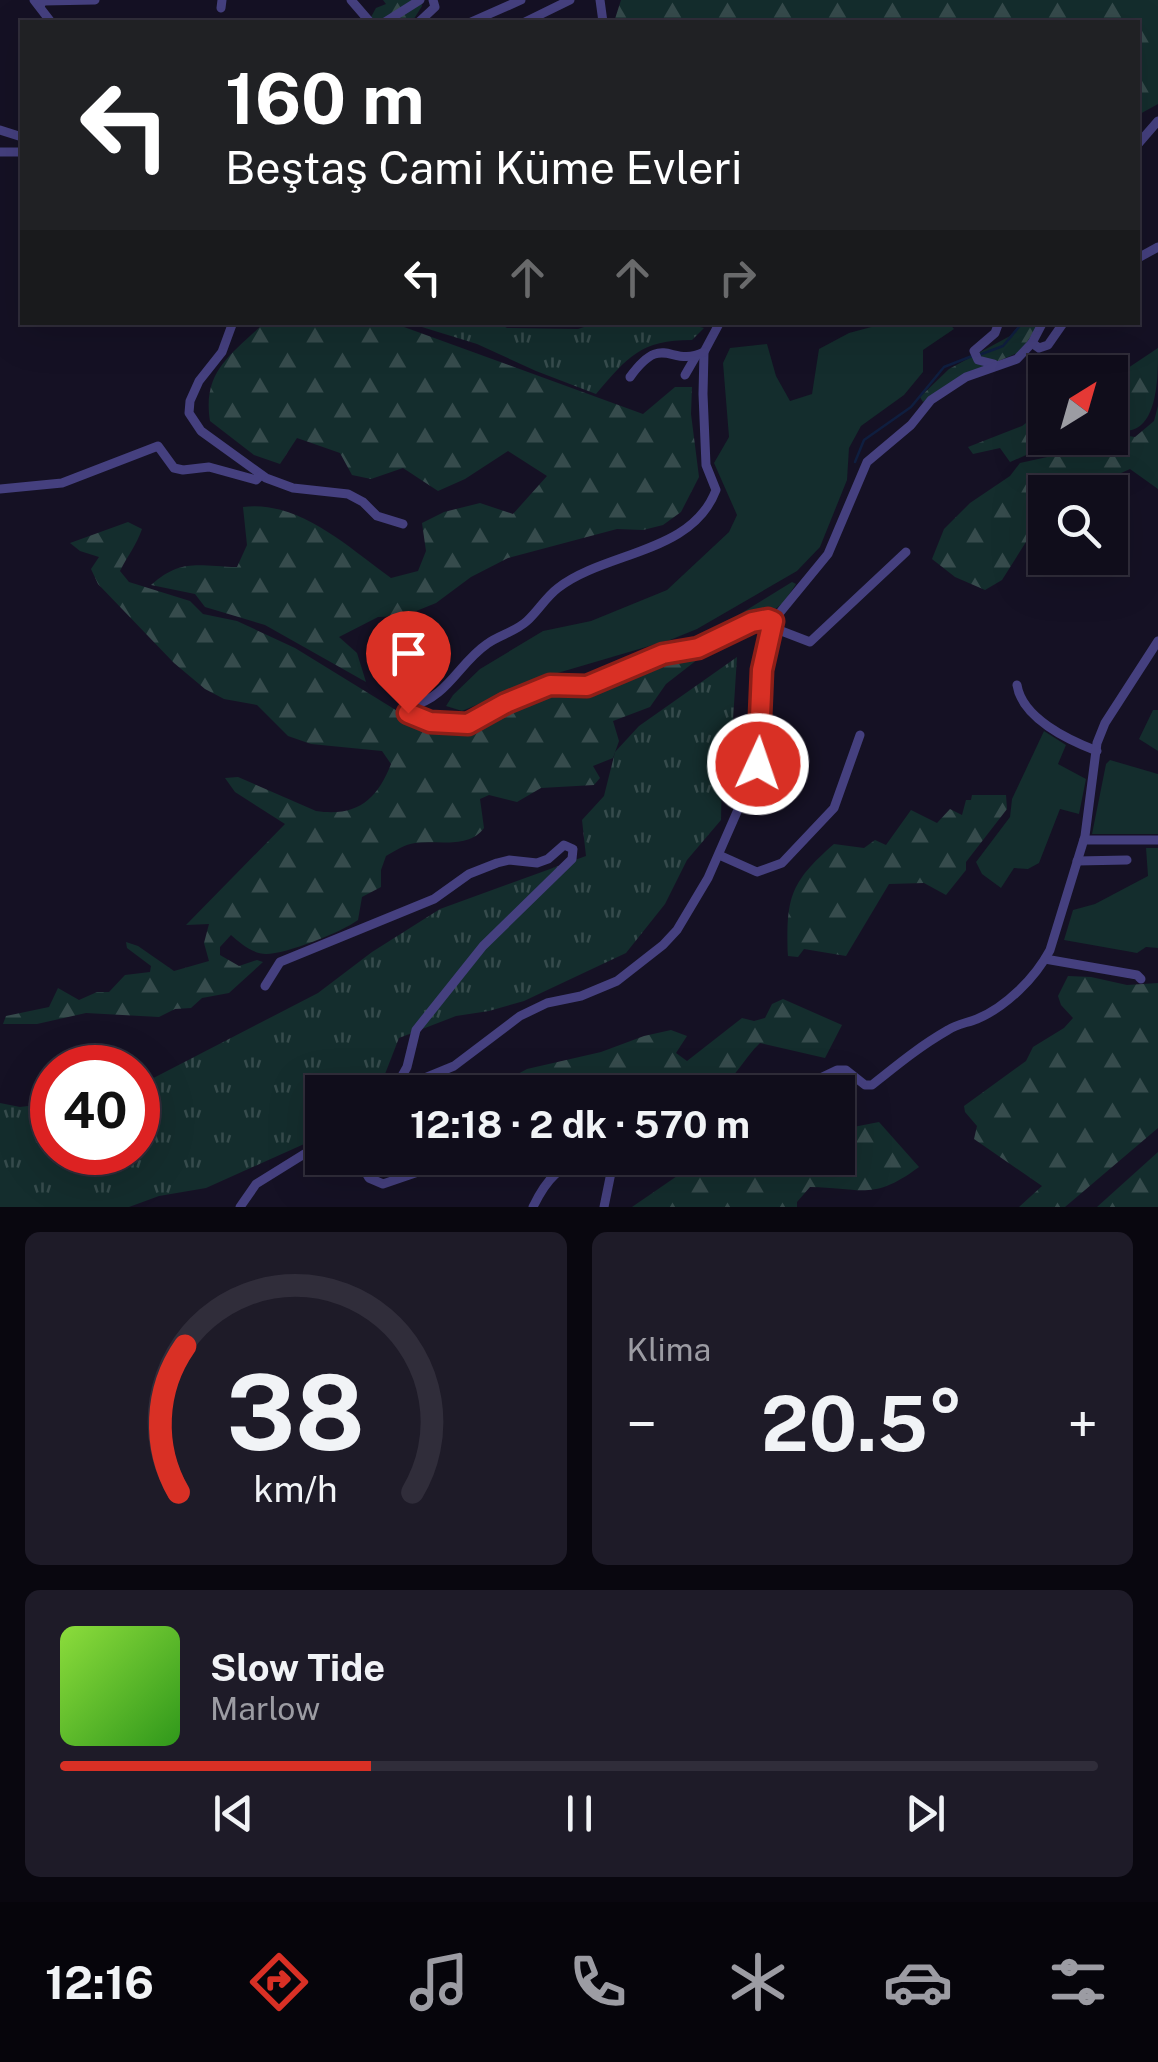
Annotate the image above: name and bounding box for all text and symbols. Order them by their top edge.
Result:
text: 160 m [225,57,425,140]
icon: left [60,60,190,190]
text: Beştaş Cami Küme Evleri [225,141,742,194]
icon: left [395,250,450,305]
icon: ahead [500,250,555,305]
icon: ahead [605,250,660,305]
icon: right [710,250,765,305]
north arrow [1028,355,1128,455]
map controls [1028,355,1128,575]
button: search [1028,475,1128,575]
pin [366,611,451,714]
icon: arrive [381,626,436,681]
position arrow [706,712,810,816]
speed limit sign: 40 [30,1045,160,1175]
text: 12:18 · 2 dk · 570 m [410,1102,750,1147]
text: Klima [627,1331,711,1368]
text: 38 [226,1351,365,1473]
text: 20.5° [761,1380,963,1468]
text: − [627,1392,657,1456]
text: + [1067,1392,1098,1456]
text: km/h [254,1468,338,1510]
text: Slow Tide [210,1645,385,1690]
text: Marlow [210,1690,320,1727]
icon: previous [206,1786,261,1841]
icon: pause [552,1786,607,1841]
icon: next [898,1786,953,1841]
icon: directions [244,1947,314,2017]
icon: music [404,1947,474,2017]
icon: phone [563,1947,633,2017]
icon: climate [723,1947,793,2017]
icon: car [883,1947,953,2017]
icon: filters [1043,1947,1113,2017]
text: 12:16 [45,1956,154,2009]

